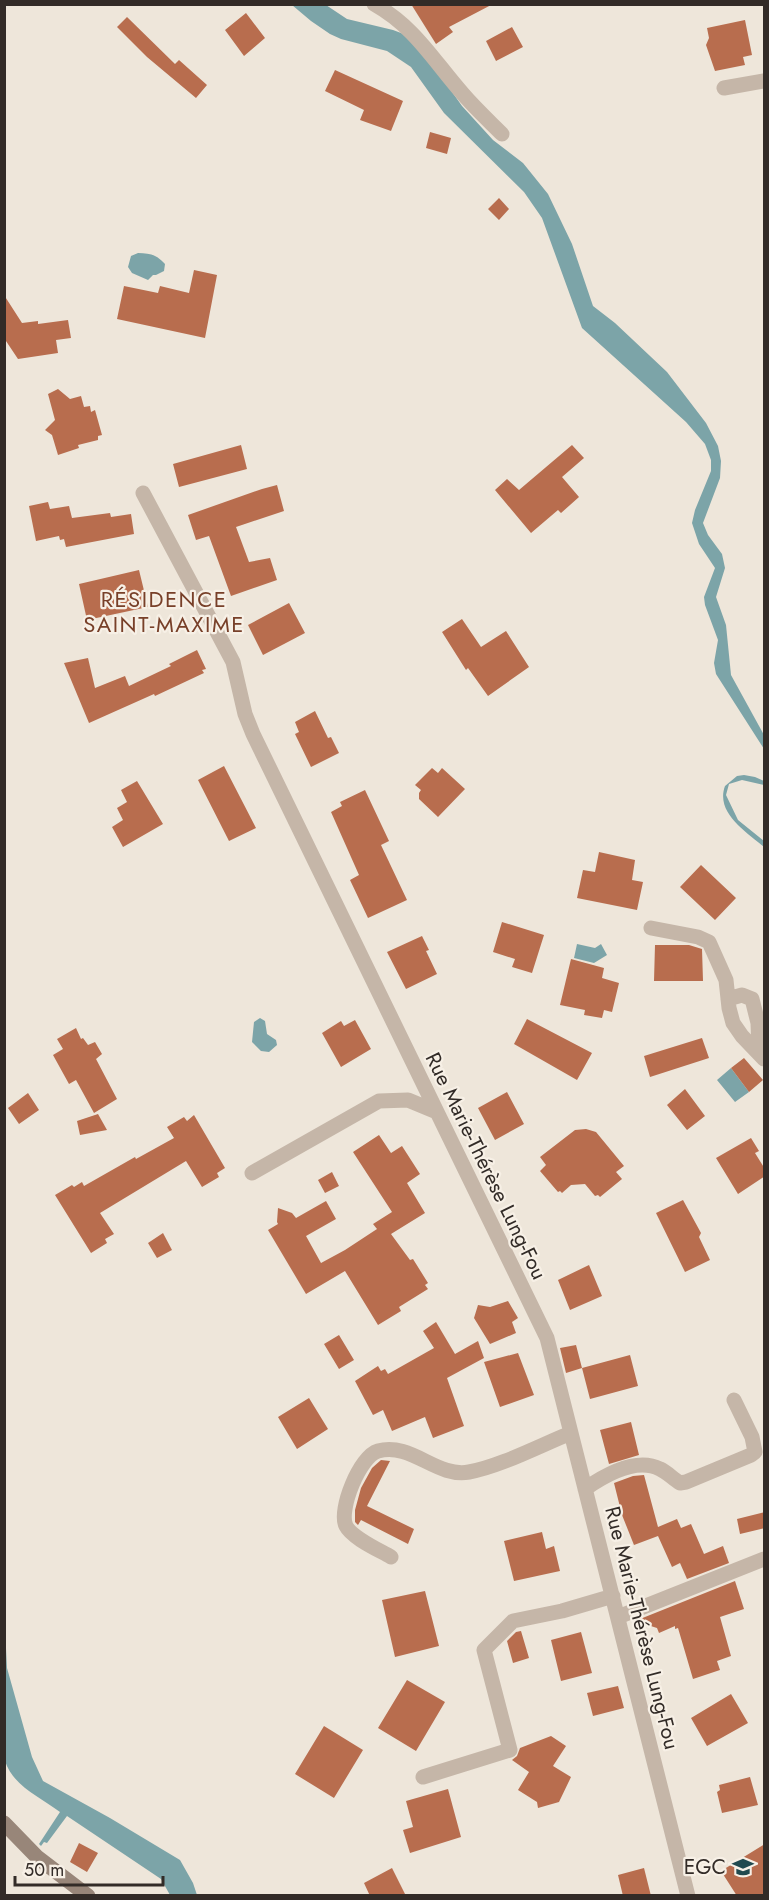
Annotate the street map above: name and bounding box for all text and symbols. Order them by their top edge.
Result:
district label: RÉSIDENCE SAINT-MAXIME [83,583,245,640]
street label: Rue Marie-Thérèse Lung-Fou [418,1047,554,1285]
street label: Rue Marie-Thérèse Lung-Fou [597,1503,687,1753]
scale bar [15,1849,164,1887]
place label: EGC [684,1852,726,1882]
school or university icon: EGC [731,1855,755,1879]
text: 50 m [24,1857,64,1883]

